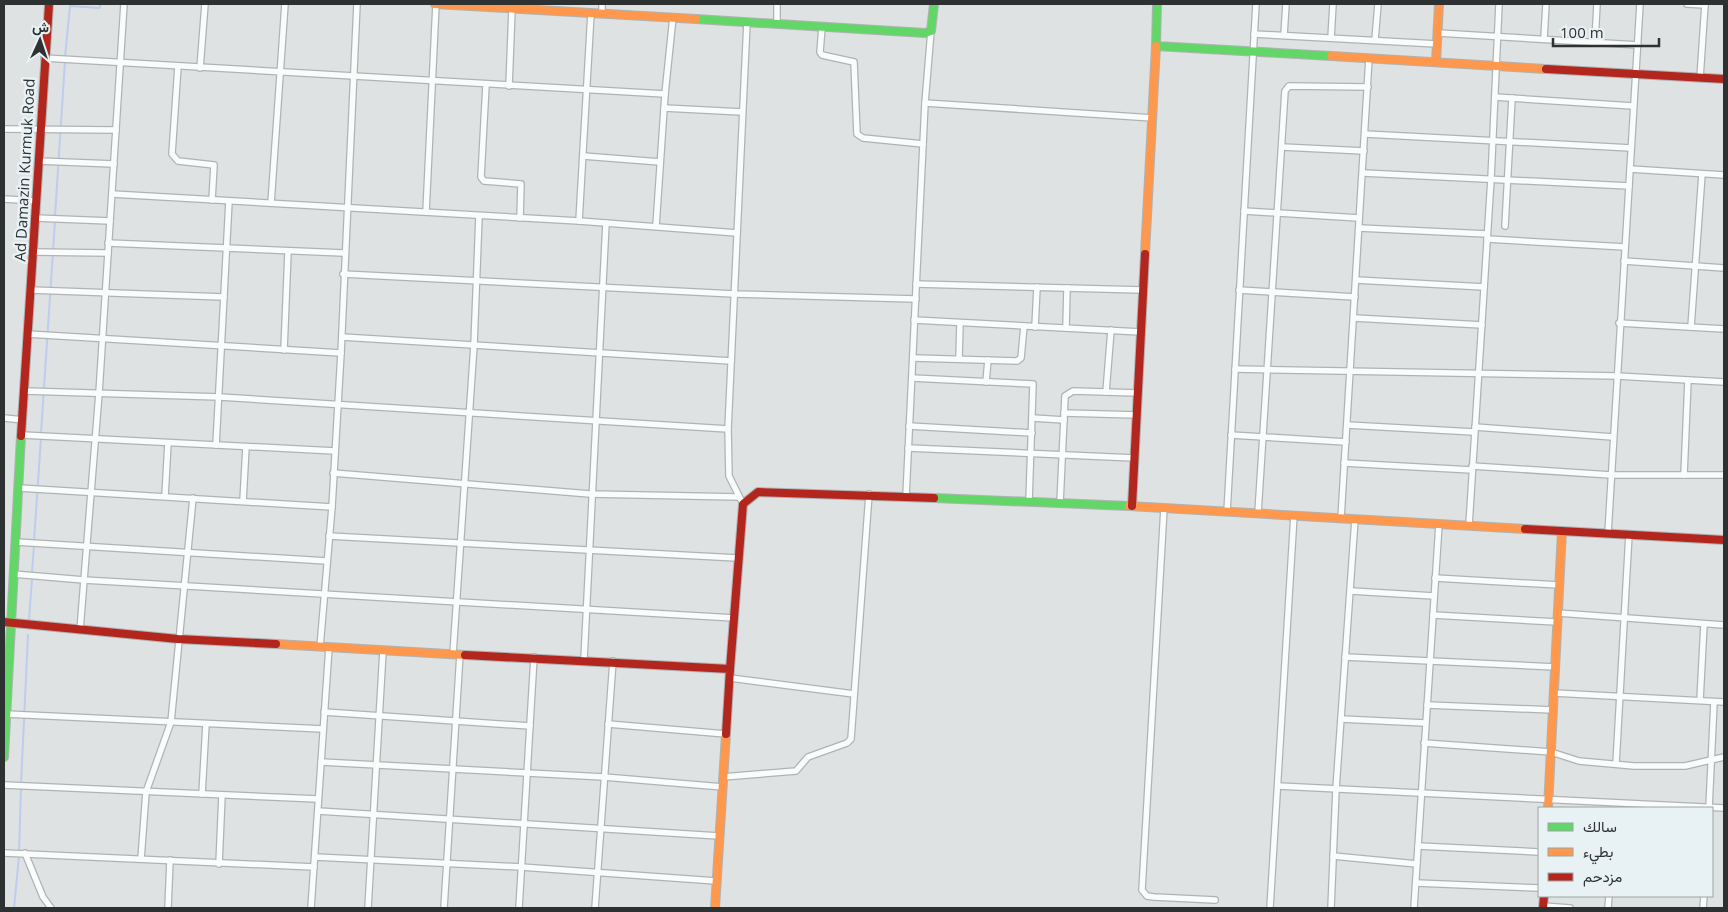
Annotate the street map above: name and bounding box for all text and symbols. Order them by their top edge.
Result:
north arrow [15,15,65,65]
scale bar [1553,15,1659,47]
text: ش [32,17,50,36]
text: 100 m [1560,22,1604,42]
street label: Ad Damazin Kurmuk Road [9,78,39,262]
legend [1538,807,1713,897]
text: سالك [1583,816,1617,836]
text: بطيء [1583,841,1613,865]
text: مزدحم [1583,866,1622,887]

